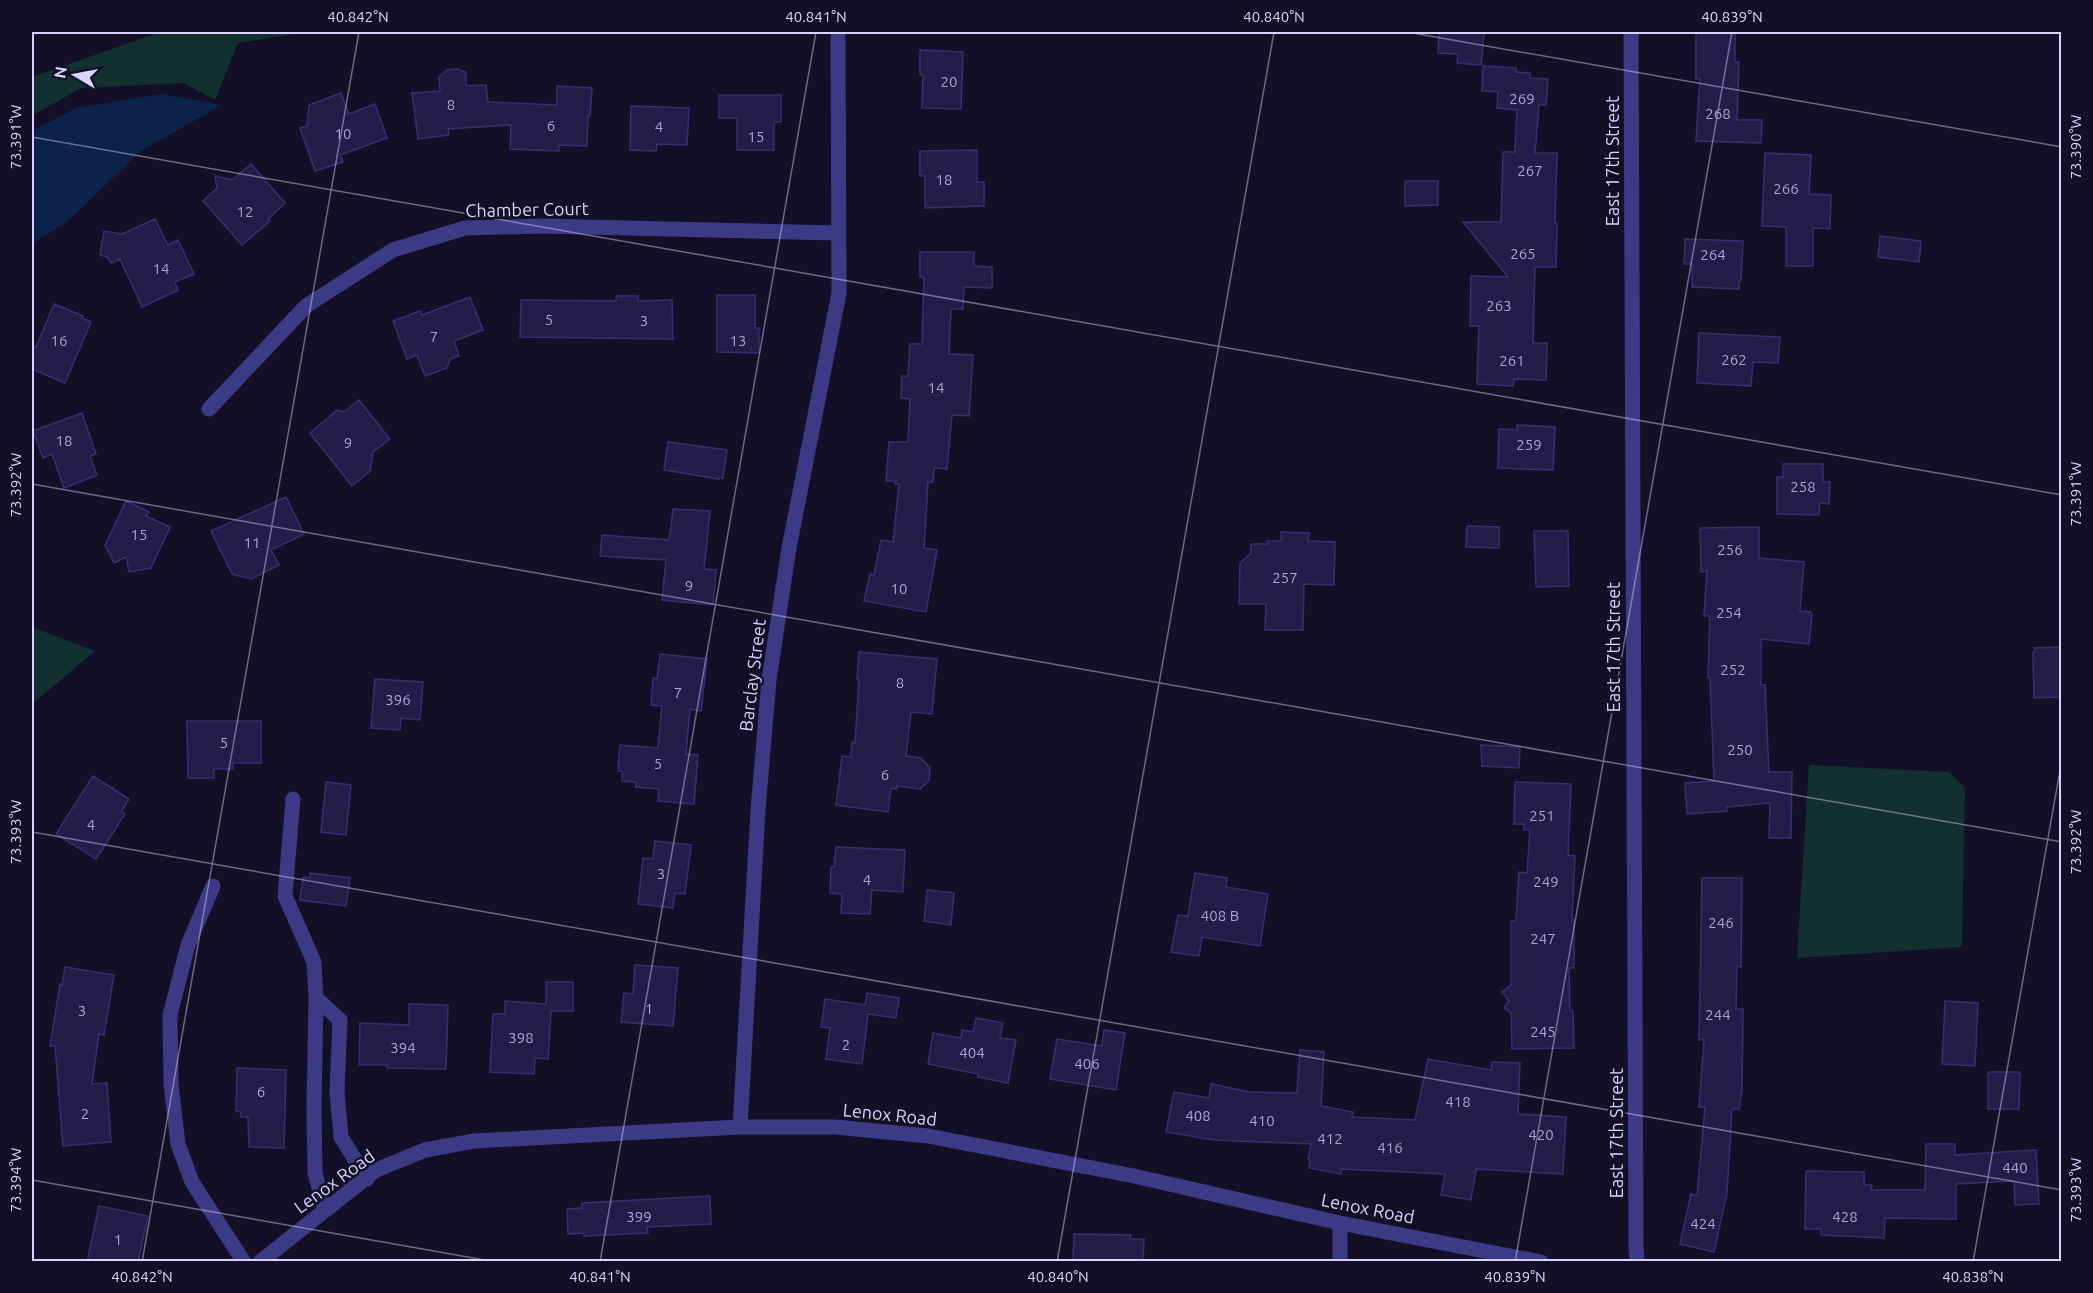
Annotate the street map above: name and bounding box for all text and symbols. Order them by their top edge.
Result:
text: 40.842°N [327,8,389,25]
text: 40.841°N [785,8,847,25]
text: 40.840°N [1243,8,1305,25]
text: 40.839°N [1701,8,1763,25]
north arrow [45,45,105,105]
text: N [50,65,70,80]
house number: 20 [941,73,957,90]
house number: 269 [1509,90,1535,107]
house number: 8 [447,96,455,113]
street label: East 17th Street [1602,96,1622,226]
text: 73.391°W [7,105,24,169]
house number: 268 [1705,105,1731,122]
text: 73.390°W [2067,115,2084,179]
house number: 6 [547,117,555,134]
house number: 4 [655,118,663,135]
house number: 10 [335,125,351,142]
house number: 15 [748,128,764,145]
house number: 267 [1517,162,1543,179]
house number: 18 [936,171,952,188]
house number: 266 [1773,180,1799,197]
street label: Chamber Court [465,198,589,220]
house number: 12 [237,203,253,220]
house number: 265 [1510,245,1536,262]
house number: 264 [1700,246,1726,263]
house number: 14 [153,260,169,277]
house number: 263 [1486,297,1512,314]
house number: 5 [545,311,553,328]
house number: 3 [640,312,648,329]
house number: 7 [430,328,438,345]
house number: 16 [51,332,67,349]
house number: 13 [730,332,746,349]
house number: 262 [1721,351,1747,368]
house number: 261 [1499,352,1525,369]
house number: 14 [928,379,944,396]
house number: 18 [56,432,72,449]
house number: 9 [344,434,352,451]
house number: 259 [1516,436,1542,453]
text: 73.392°W [7,453,24,517]
text: 73.391°W [2067,462,2084,526]
house number: 258 [1790,478,1816,495]
house number: 15 [131,526,147,543]
house number: 11 [244,534,260,551]
house number: 256 [1717,541,1743,558]
house number: 257 [1272,569,1298,586]
house number: 9 [685,577,693,594]
house number: 10 [891,580,907,597]
street label: East 17th Street [1603,582,1623,712]
house number: 254 [1716,604,1742,621]
street label: Barclay Street [735,618,769,732]
house number: 252 [1720,661,1746,678]
house number: 8 [896,674,904,691]
house number: 7 [674,684,682,701]
house number: 396 [385,691,411,708]
house number: 5 [220,734,228,751]
house number: 250 [1727,741,1753,758]
house number: 5 [654,755,662,772]
house number: 6 [881,766,889,783]
text: 73.393°W [7,800,24,864]
house number: 251 [1529,807,1555,824]
text: 73.392°W [2067,810,2084,874]
house number: 4 [87,816,95,833]
house number: 3 [657,865,665,882]
house number: 4 [863,871,871,888]
house number: 249 [1533,873,1559,890]
house number: 408 B [1201,907,1239,924]
house number: 246 [1708,914,1734,931]
house number: 247 [1530,930,1556,947]
house number: 1 [645,1000,653,1017]
house number: 3 [78,1002,86,1019]
house number: 244 [1705,1006,1731,1023]
house number: 245 [1530,1023,1556,1040]
house number: 398 [508,1029,534,1046]
house number: 2 [842,1036,850,1053]
house number: 394 [390,1039,416,1056]
house number: 404 [959,1044,985,1061]
house number: 406 [1074,1055,1100,1072]
street label: East 17th Street [1606,1068,1626,1198]
house number: 6 [257,1083,265,1100]
house number: 418 [1445,1093,1471,1110]
street label: Lenox Road [842,1099,938,1129]
house number: 2 [81,1105,89,1122]
house number: 408 [1185,1107,1211,1124]
house number: 410 [1249,1112,1275,1129]
house number: 420 [1528,1126,1554,1143]
house number: 412 [1317,1130,1343,1147]
house number: 416 [1377,1139,1403,1156]
street label: Lenox Road [290,1145,378,1217]
text: 73.394°W [7,1148,24,1212]
text: 73.393°W [2067,1158,2084,1222]
house number: 440 [2002,1159,2028,1176]
street label: Lenox Road [1320,1189,1416,1227]
house number: 399 [626,1208,652,1225]
house number: 428 [1832,1208,1858,1225]
house number: 424 [1690,1215,1716,1232]
house number: 1 [114,1231,122,1248]
text: 40.842°N [111,1268,173,1285]
text: 40.841°N [569,1268,631,1285]
text: 40.840°N [1027,1268,1089,1285]
text: 40.839°N [1484,1268,1546,1285]
text: 40.838°N [1942,1268,2004,1285]

